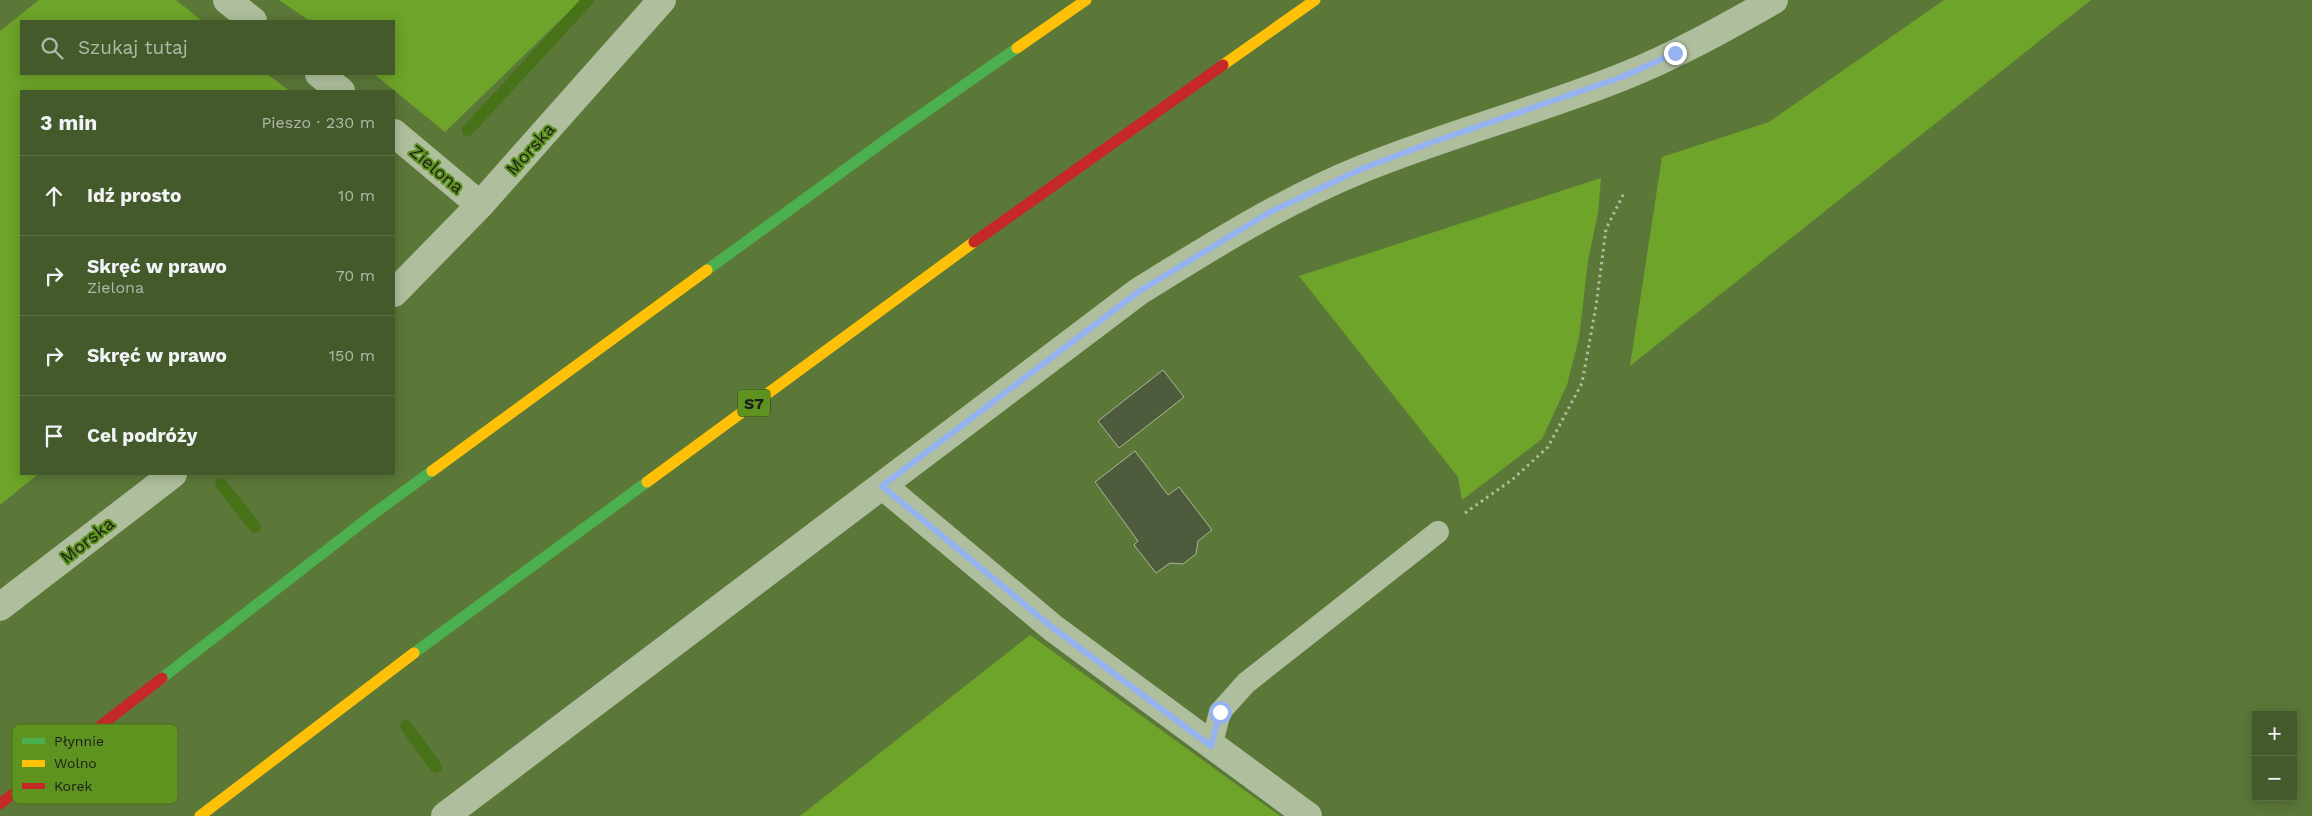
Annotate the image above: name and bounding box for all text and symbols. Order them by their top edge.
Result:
search box [20,20,395,75]
icon: search [38,34,66,62]
text: Szukaj tutaj [78,36,188,59]
route end [1664,42,1687,65]
text: 3 min [40,110,97,135]
text: Pieszo · 230 m [261,113,375,132]
street label: Morska [501,119,559,179]
street label: Zielona [406,140,468,198]
icon: ahead [40,182,68,210]
text: Idź prosto [87,184,181,207]
text: 10 m [338,186,375,205]
text: Skręć w prawo [87,255,227,278]
icon: right [40,262,68,290]
text: 70 m [336,266,375,285]
text: Zielona [87,278,144,297]
icon: right [40,342,68,370]
text: Skręć w prawo [87,344,227,367]
text: 150 m [329,346,375,365]
road number: S7 [738,389,770,416]
icon: arrive [40,422,68,450]
text: Cel podróży [87,424,197,447]
street label: Morska [56,512,118,568]
route start [1209,701,1232,724]
map controls [2252,711,2297,801]
button: + [2252,711,2297,756]
legend [12,724,178,804]
text: Płynnie [54,733,104,749]
text: Wolno [54,755,97,771]
button: − [2252,756,2297,801]
text: Korek [54,778,93,794]

